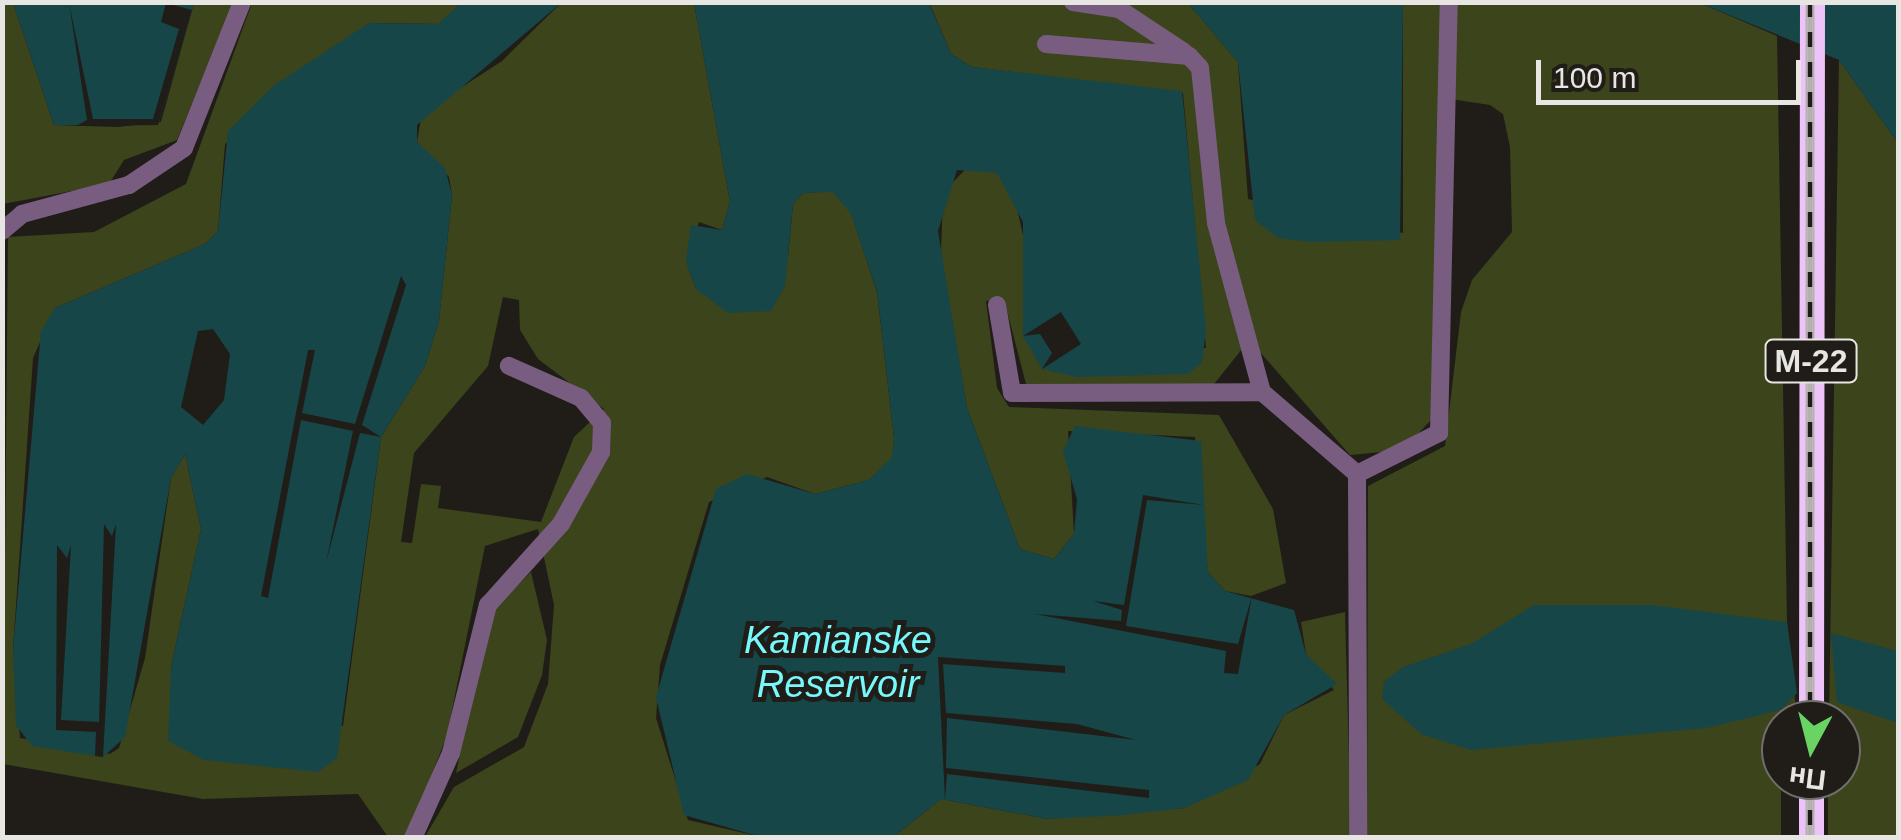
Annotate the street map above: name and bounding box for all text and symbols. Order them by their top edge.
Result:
scale bar [1541,40,1806,102]
text: 100 m [1553,61,1636,94]
road number: М-22 [1764,334,1858,388]
water label: Kamianske Reservoir [744,618,932,708]
north arrow [1761,700,1861,800]
text: Пн [1787,761,1828,796]

